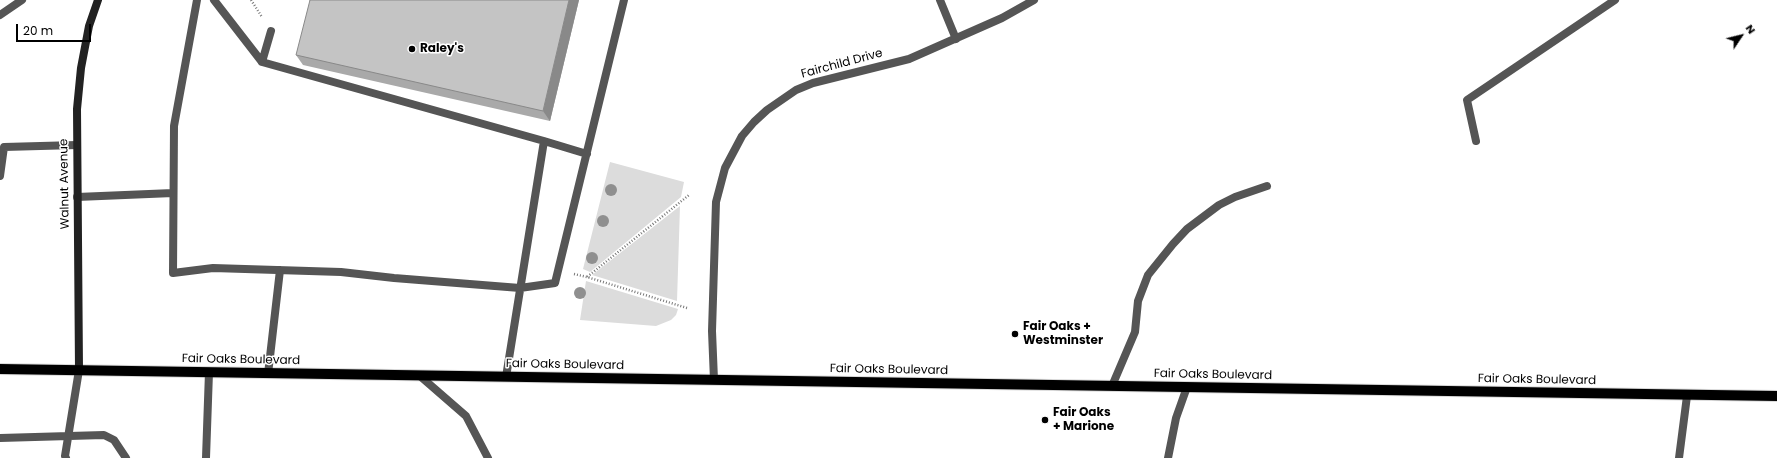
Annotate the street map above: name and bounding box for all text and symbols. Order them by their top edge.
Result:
scale bar [18,16,93,42]
north arrow [1721,16,1761,56]
text: N [1742,21,1760,37]
text: 20 m [23,22,53,39]
place label: Raley's [420,42,464,56]
marker: Raley's [407,44,417,54]
street label: Fairchild Drive [800,46,884,82]
street label: Walnut Avenue [57,138,73,230]
place label: Fair Oaks + Westminster [1023,320,1103,348]
marker: Fair Oaks + Westminster [1010,329,1020,339]
street label: Fair Oaks Boulevard [182,352,300,368]
street label: Fair Oaks Boulevard [506,357,624,373]
street label: Fair Oaks Boulevard [830,362,948,378]
street label: Fair Oaks Boulevard [1154,367,1272,383]
street label: Fair Oaks Boulevard [1478,372,1596,388]
place label: Fair Oaks + Marione [1053,406,1114,434]
marker: Fair Oaks + Marione [1040,415,1050,425]

